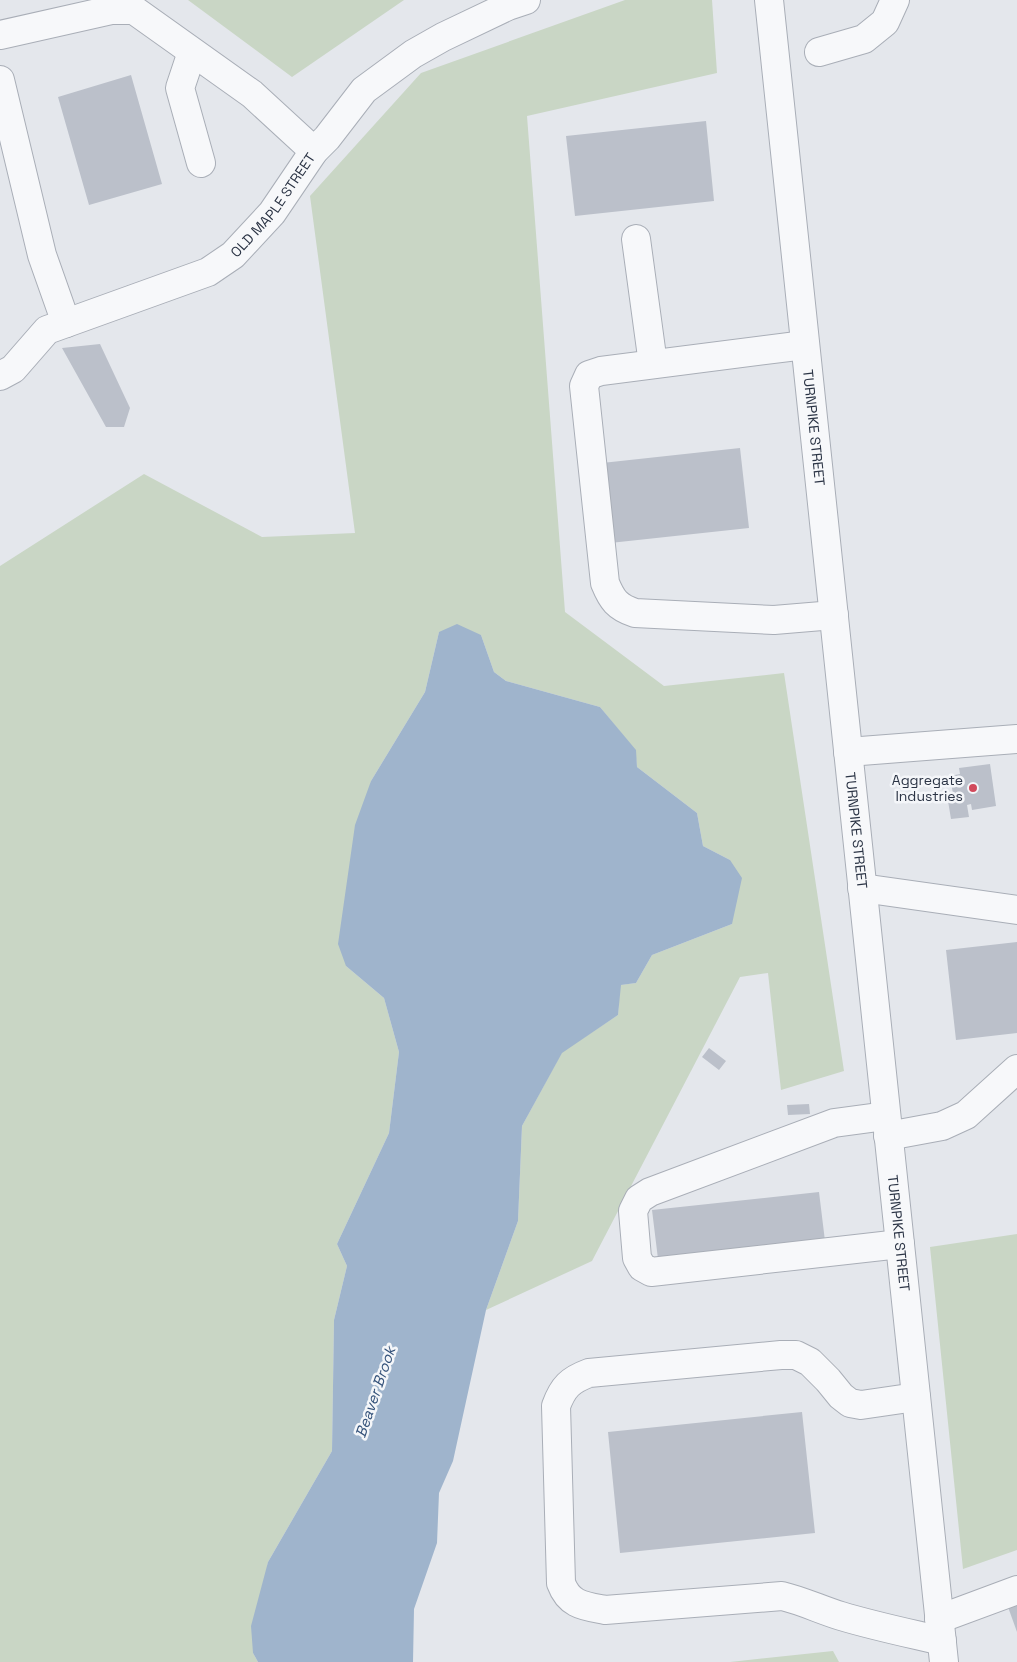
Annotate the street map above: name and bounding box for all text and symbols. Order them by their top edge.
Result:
street label: OLD MAPLE STREET [227,149,319,261]
street label: TURNPIKE STREET [799,369,829,487]
street label: TURNPIKE STREET [841,771,872,889]
place label: Aggregate Industries [892,771,963,805]
marker: Aggregate Industries [967,782,979,794]
street label: TURNPIKE STREET [884,1174,914,1292]
water label: Beaver Brook [351,1342,400,1440]

